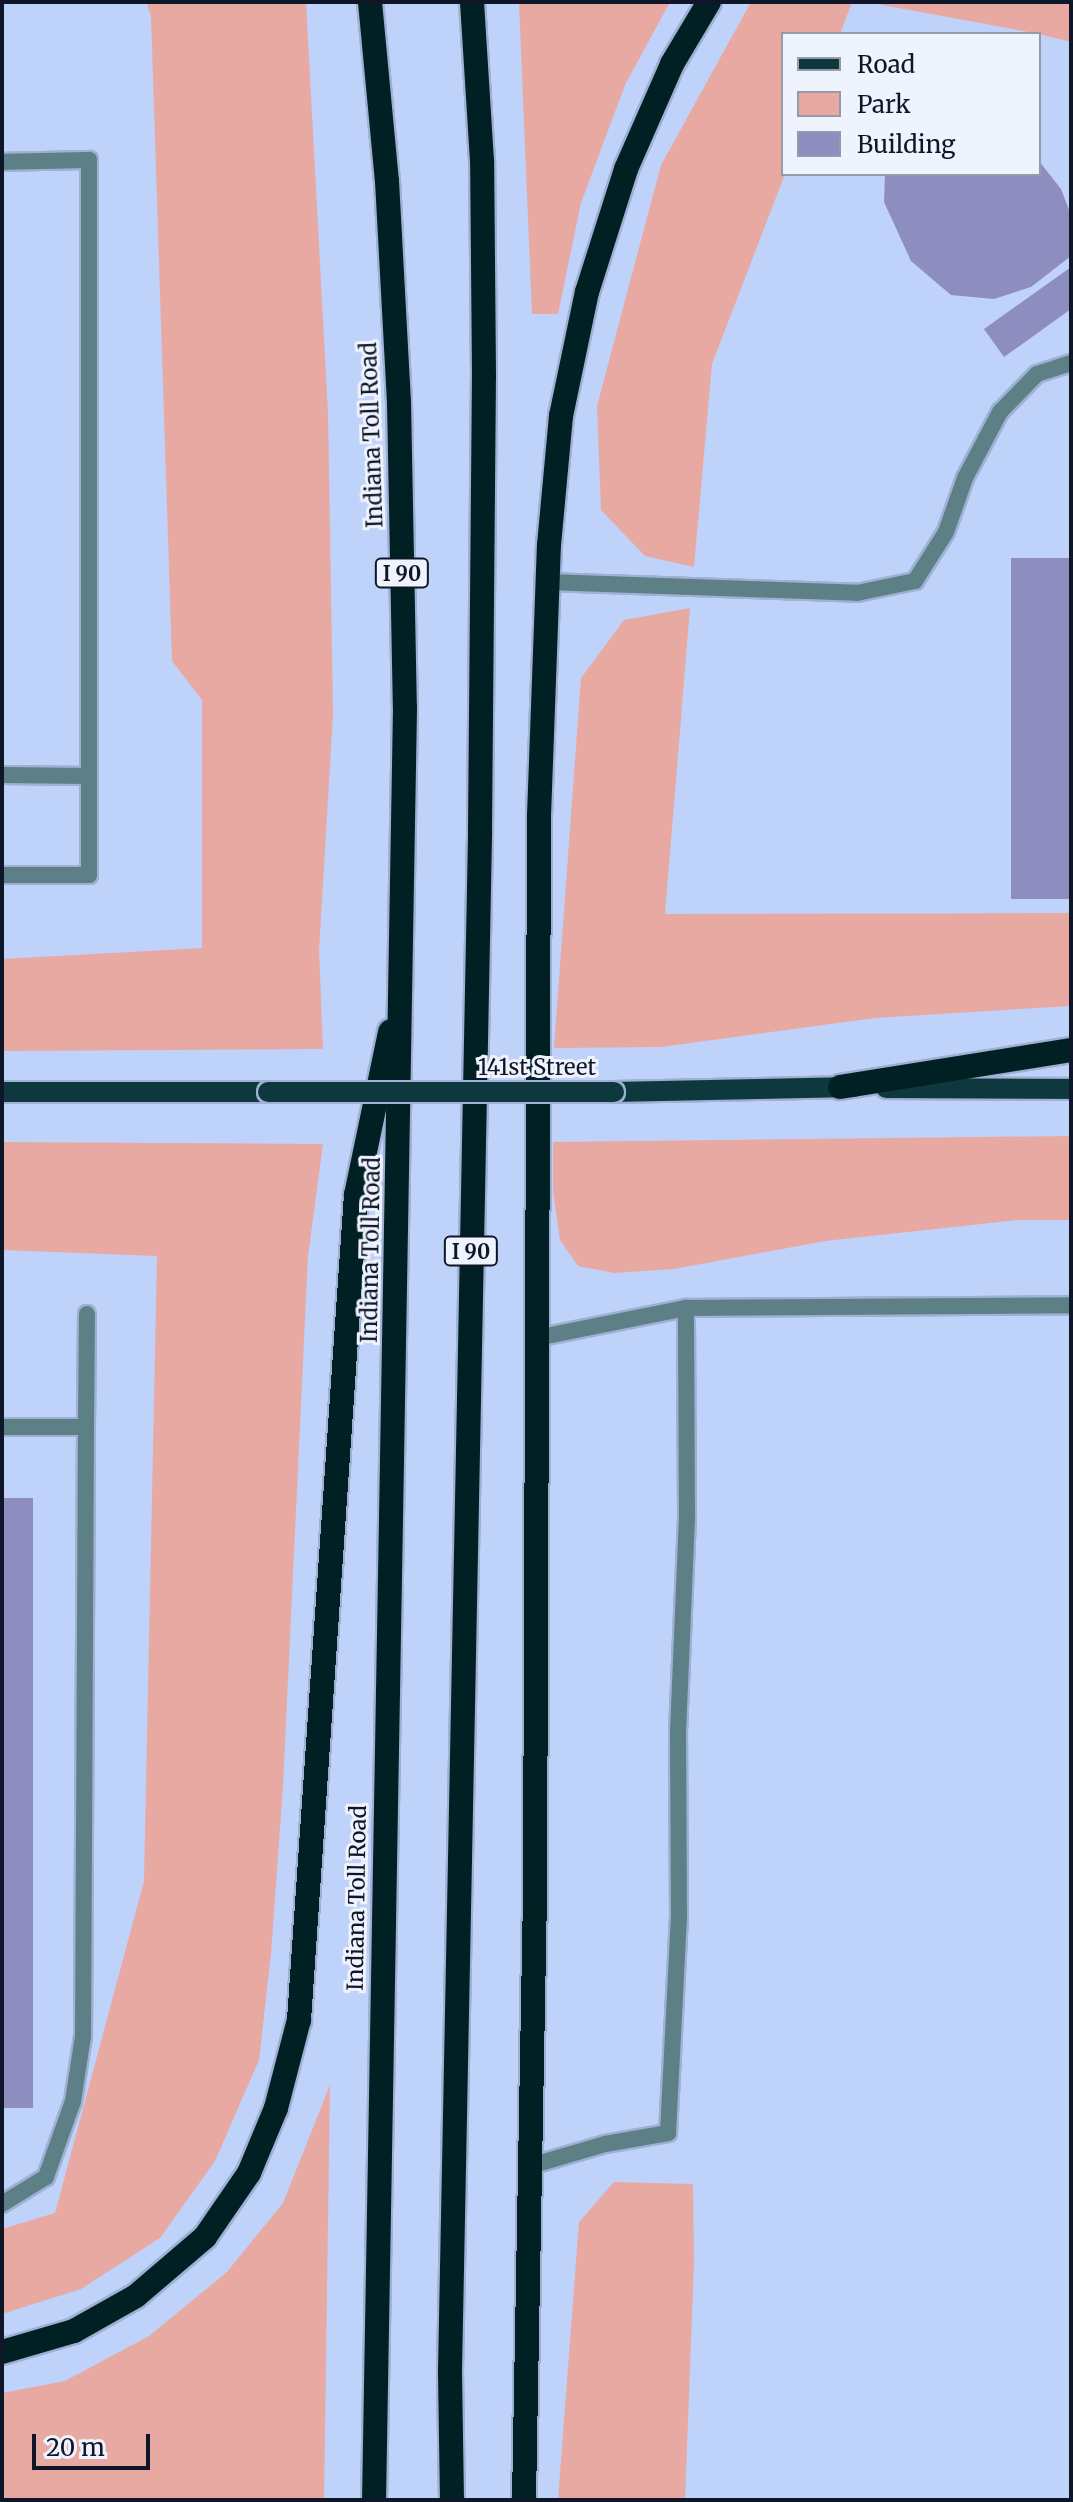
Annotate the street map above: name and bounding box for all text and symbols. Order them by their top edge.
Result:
legend [781,32,1041,176]
text: Road [857,49,915,80]
text: Park [857,89,910,120]
text: Building [857,129,956,160]
street label: Indiana Toll Road [356,342,388,528]
road number: I 90 [374,557,430,589]
street label: 141st Street [478,1055,596,1081]
street label: Indiana Toll Road [356,1157,386,1343]
road number: I 90 [443,1235,499,1267]
street label: Indiana Toll Road [342,1805,372,1991]
scale bar [36,2418,154,2468]
text: 20 m [46,2432,105,2463]

